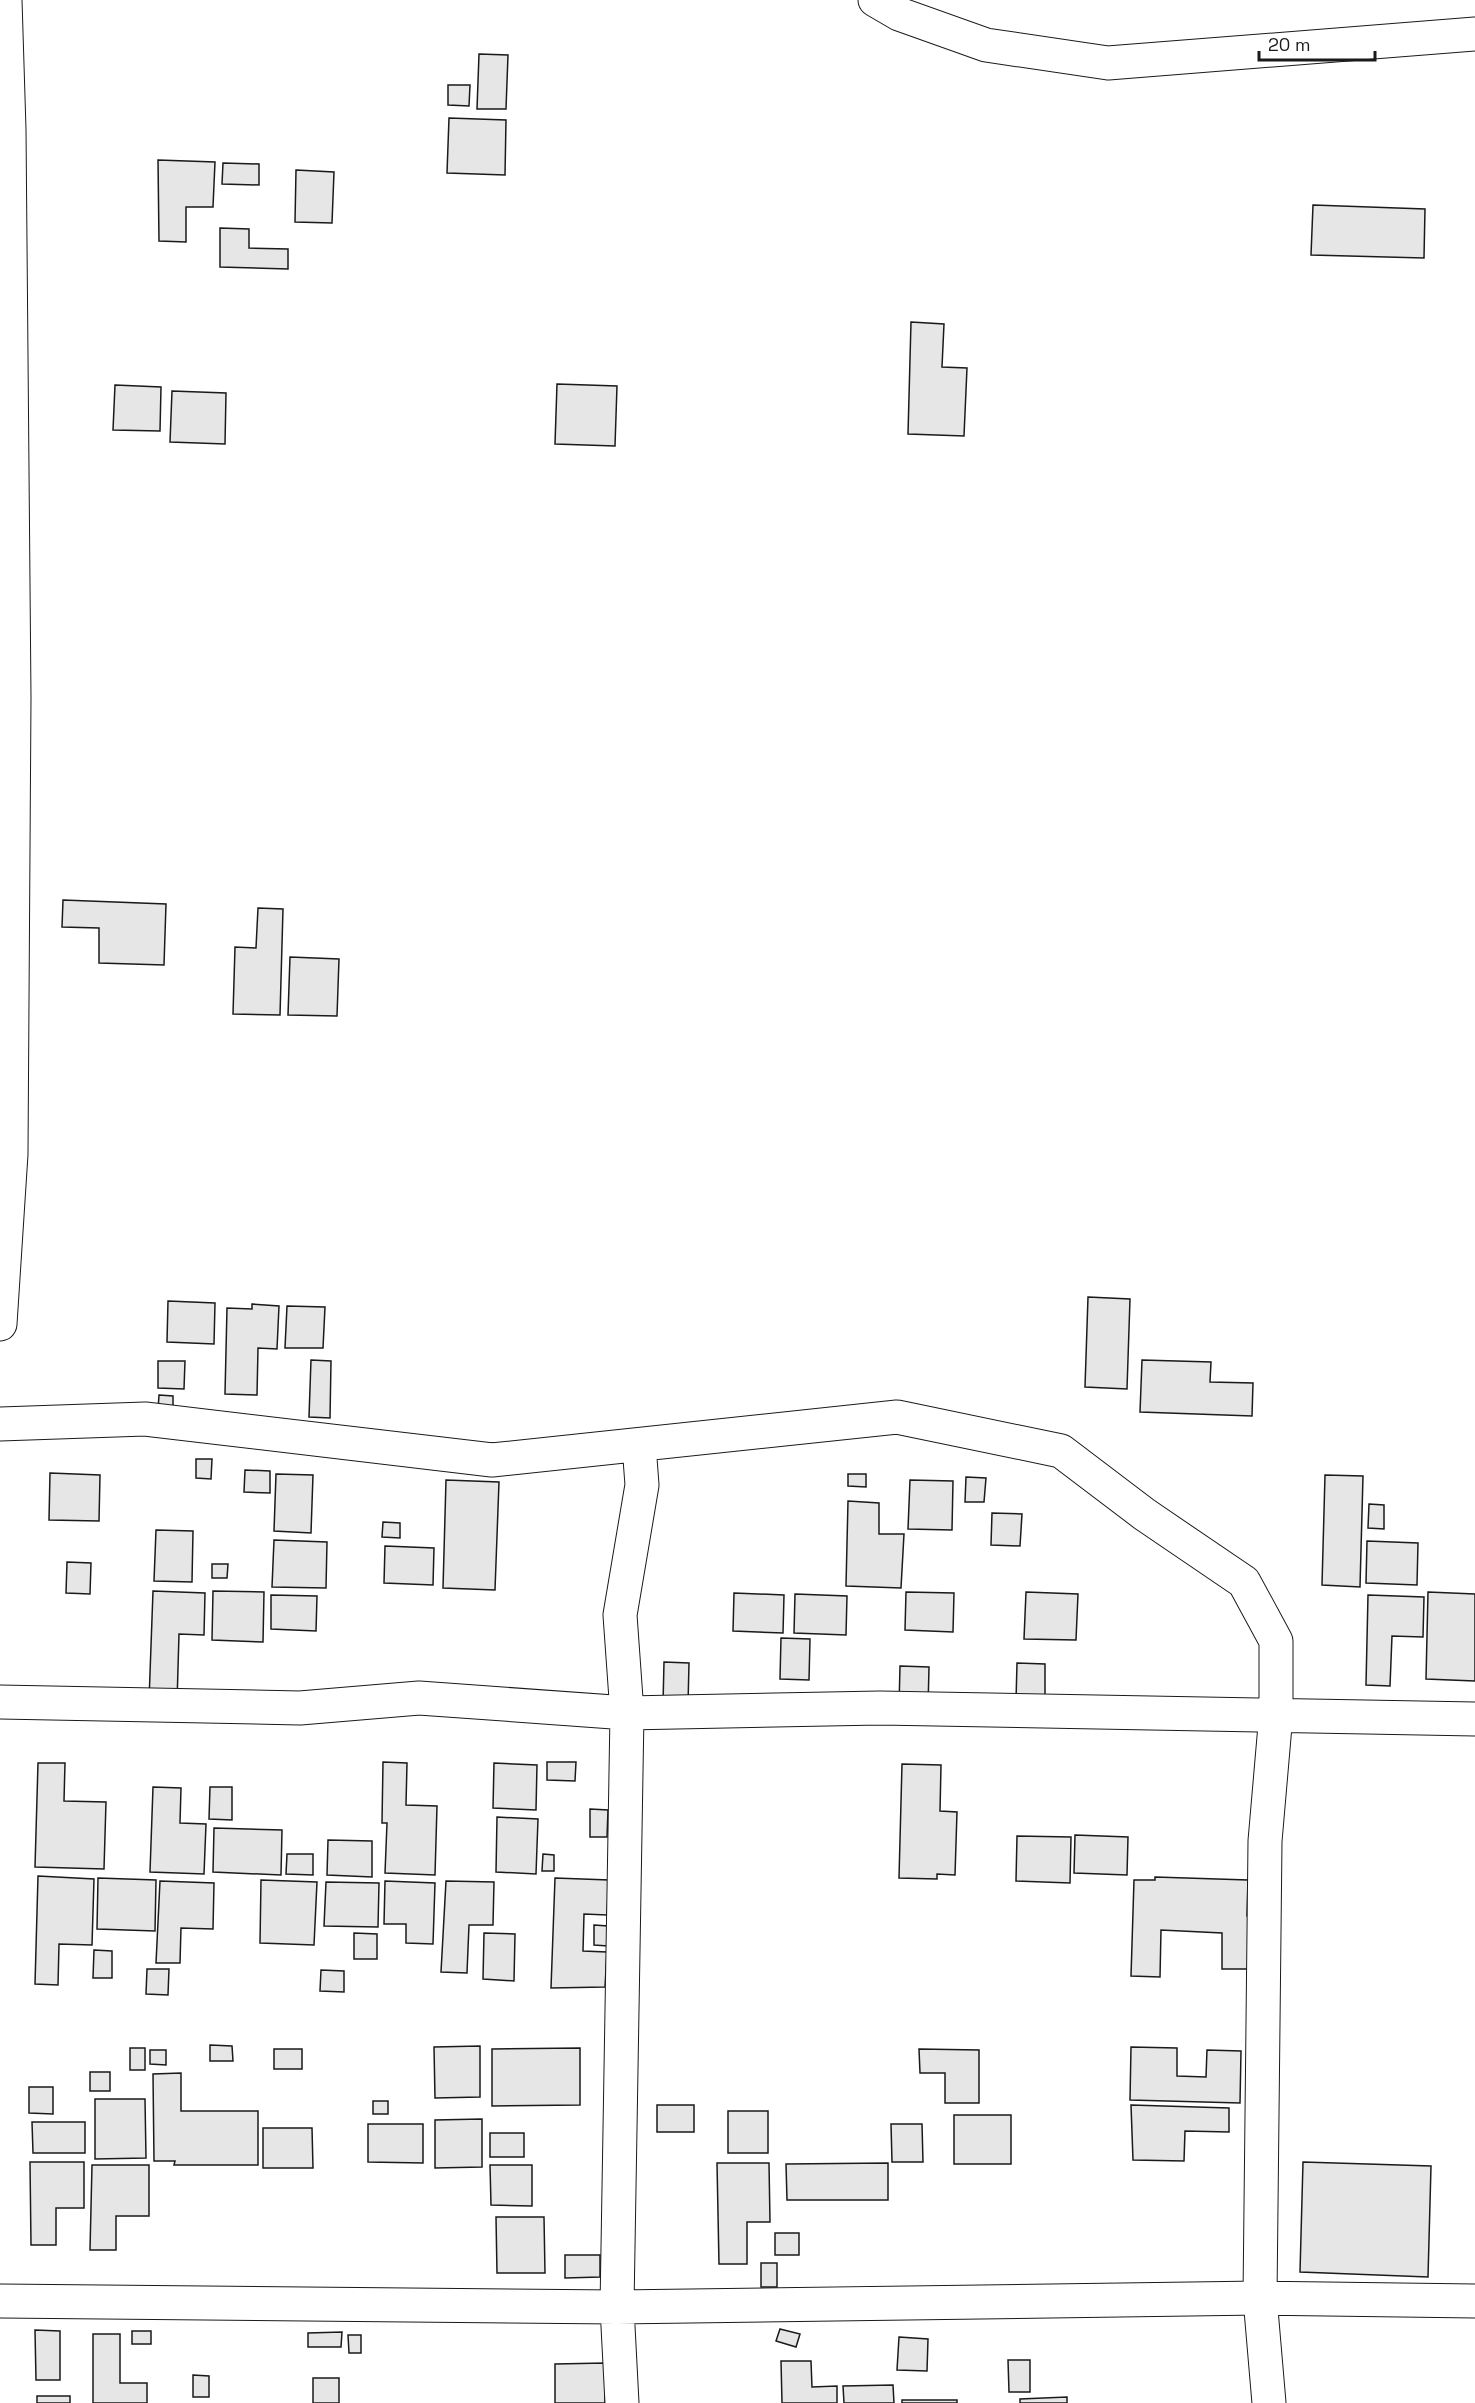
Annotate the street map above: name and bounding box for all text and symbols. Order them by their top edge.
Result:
scale bar [1259,24,1374,62]
text: 20 m [1268,33,1311,56]

